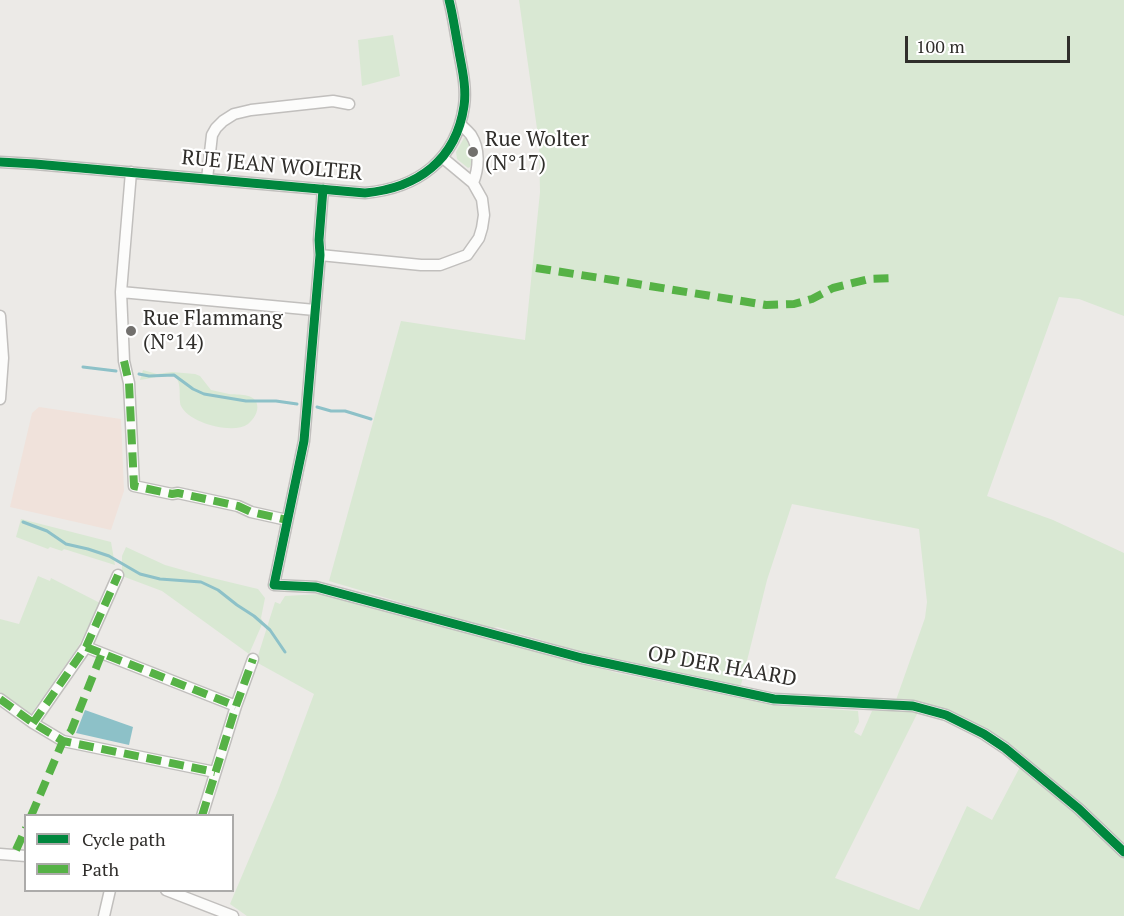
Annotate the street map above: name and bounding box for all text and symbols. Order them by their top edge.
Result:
scale bar [908,24,1073,62]
text: 100 m [916,34,965,58]
place label: Rue Wolter (N°17) [485,127,589,177]
marker: Rue Wolter (N°17) [466,145,480,159]
street label: RUE JEAN WOLTER [180,146,364,186]
place label: Rue Flammang (N°14) [143,306,283,356]
marker: Rue Flammang (N°14) [124,324,138,338]
street label: OP DER HAARD [645,641,799,693]
legend [24,814,234,892]
text: Cycle path [82,827,166,851]
text: Path [82,857,119,881]

